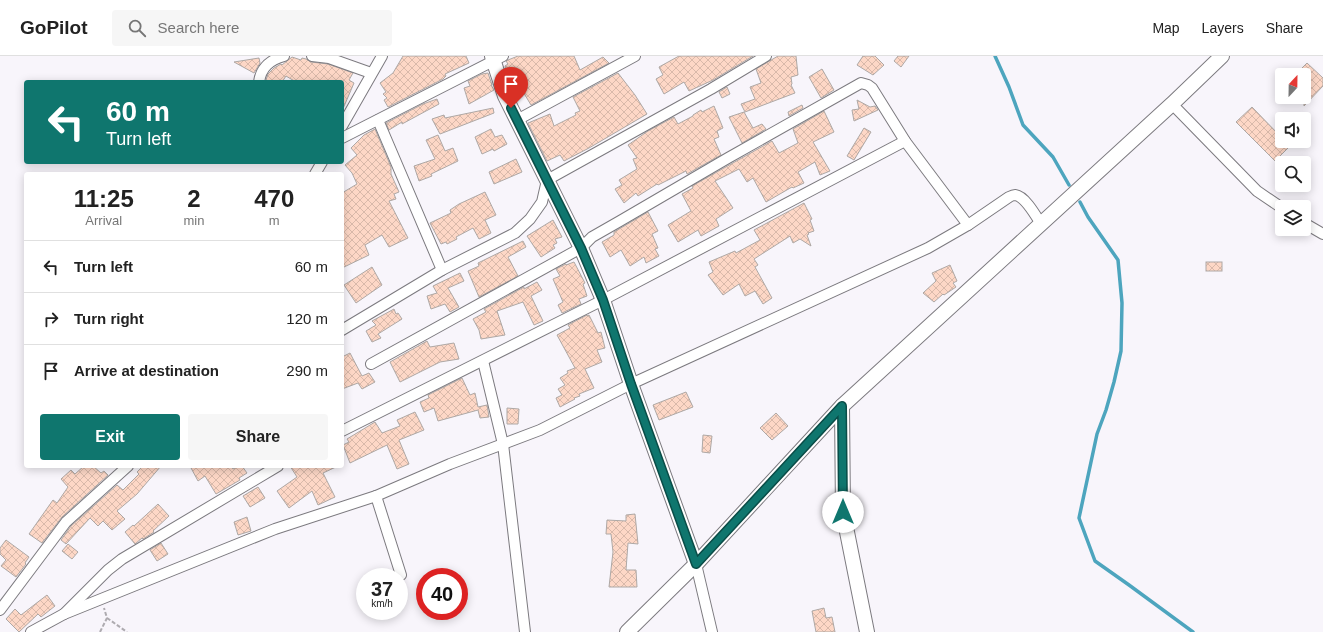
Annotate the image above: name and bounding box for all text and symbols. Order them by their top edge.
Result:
search box [112,10,392,46]
text: GoPilot [20,17,88,38]
icon: search [126,17,148,39]
text: Search here [158,19,239,36]
text: Map [1152,20,1180,36]
text: Layers [1202,20,1244,36]
text: Share [1266,20,1303,36]
pin [494,67,528,108]
north arrow [1275,68,1311,104]
map controls [1275,68,1311,236]
icon: arrive [500,73,522,95]
icon: left [40,96,92,148]
text: 60 m [106,96,170,127]
button: sound [1275,112,1311,148]
text: Turn left [106,129,171,149]
button: search [1275,156,1311,192]
text: 11:25 [74,185,134,212]
text: 2 [187,185,201,212]
text: 470 [254,185,294,212]
button: layers [1275,200,1311,236]
text: Arrival [85,213,122,228]
text: min [184,213,204,228]
text: m [269,213,280,228]
icon: left [40,256,62,278]
text: Turn left [74,258,133,275]
text: 60 m [295,258,328,275]
icon: right [40,308,62,330]
text: Turn right [74,310,144,327]
text: 120 m [286,310,328,327]
icon: arrive [40,360,62,382]
text: Arrive at destination [74,362,219,379]
text: 290 m [286,362,328,379]
button: Exit [40,414,180,460]
button: Share [188,414,328,460]
position arrow [822,491,864,533]
speed limit sign: 40 [416,568,468,620]
text: 37 [371,578,393,600]
text: km/h [371,598,393,609]

